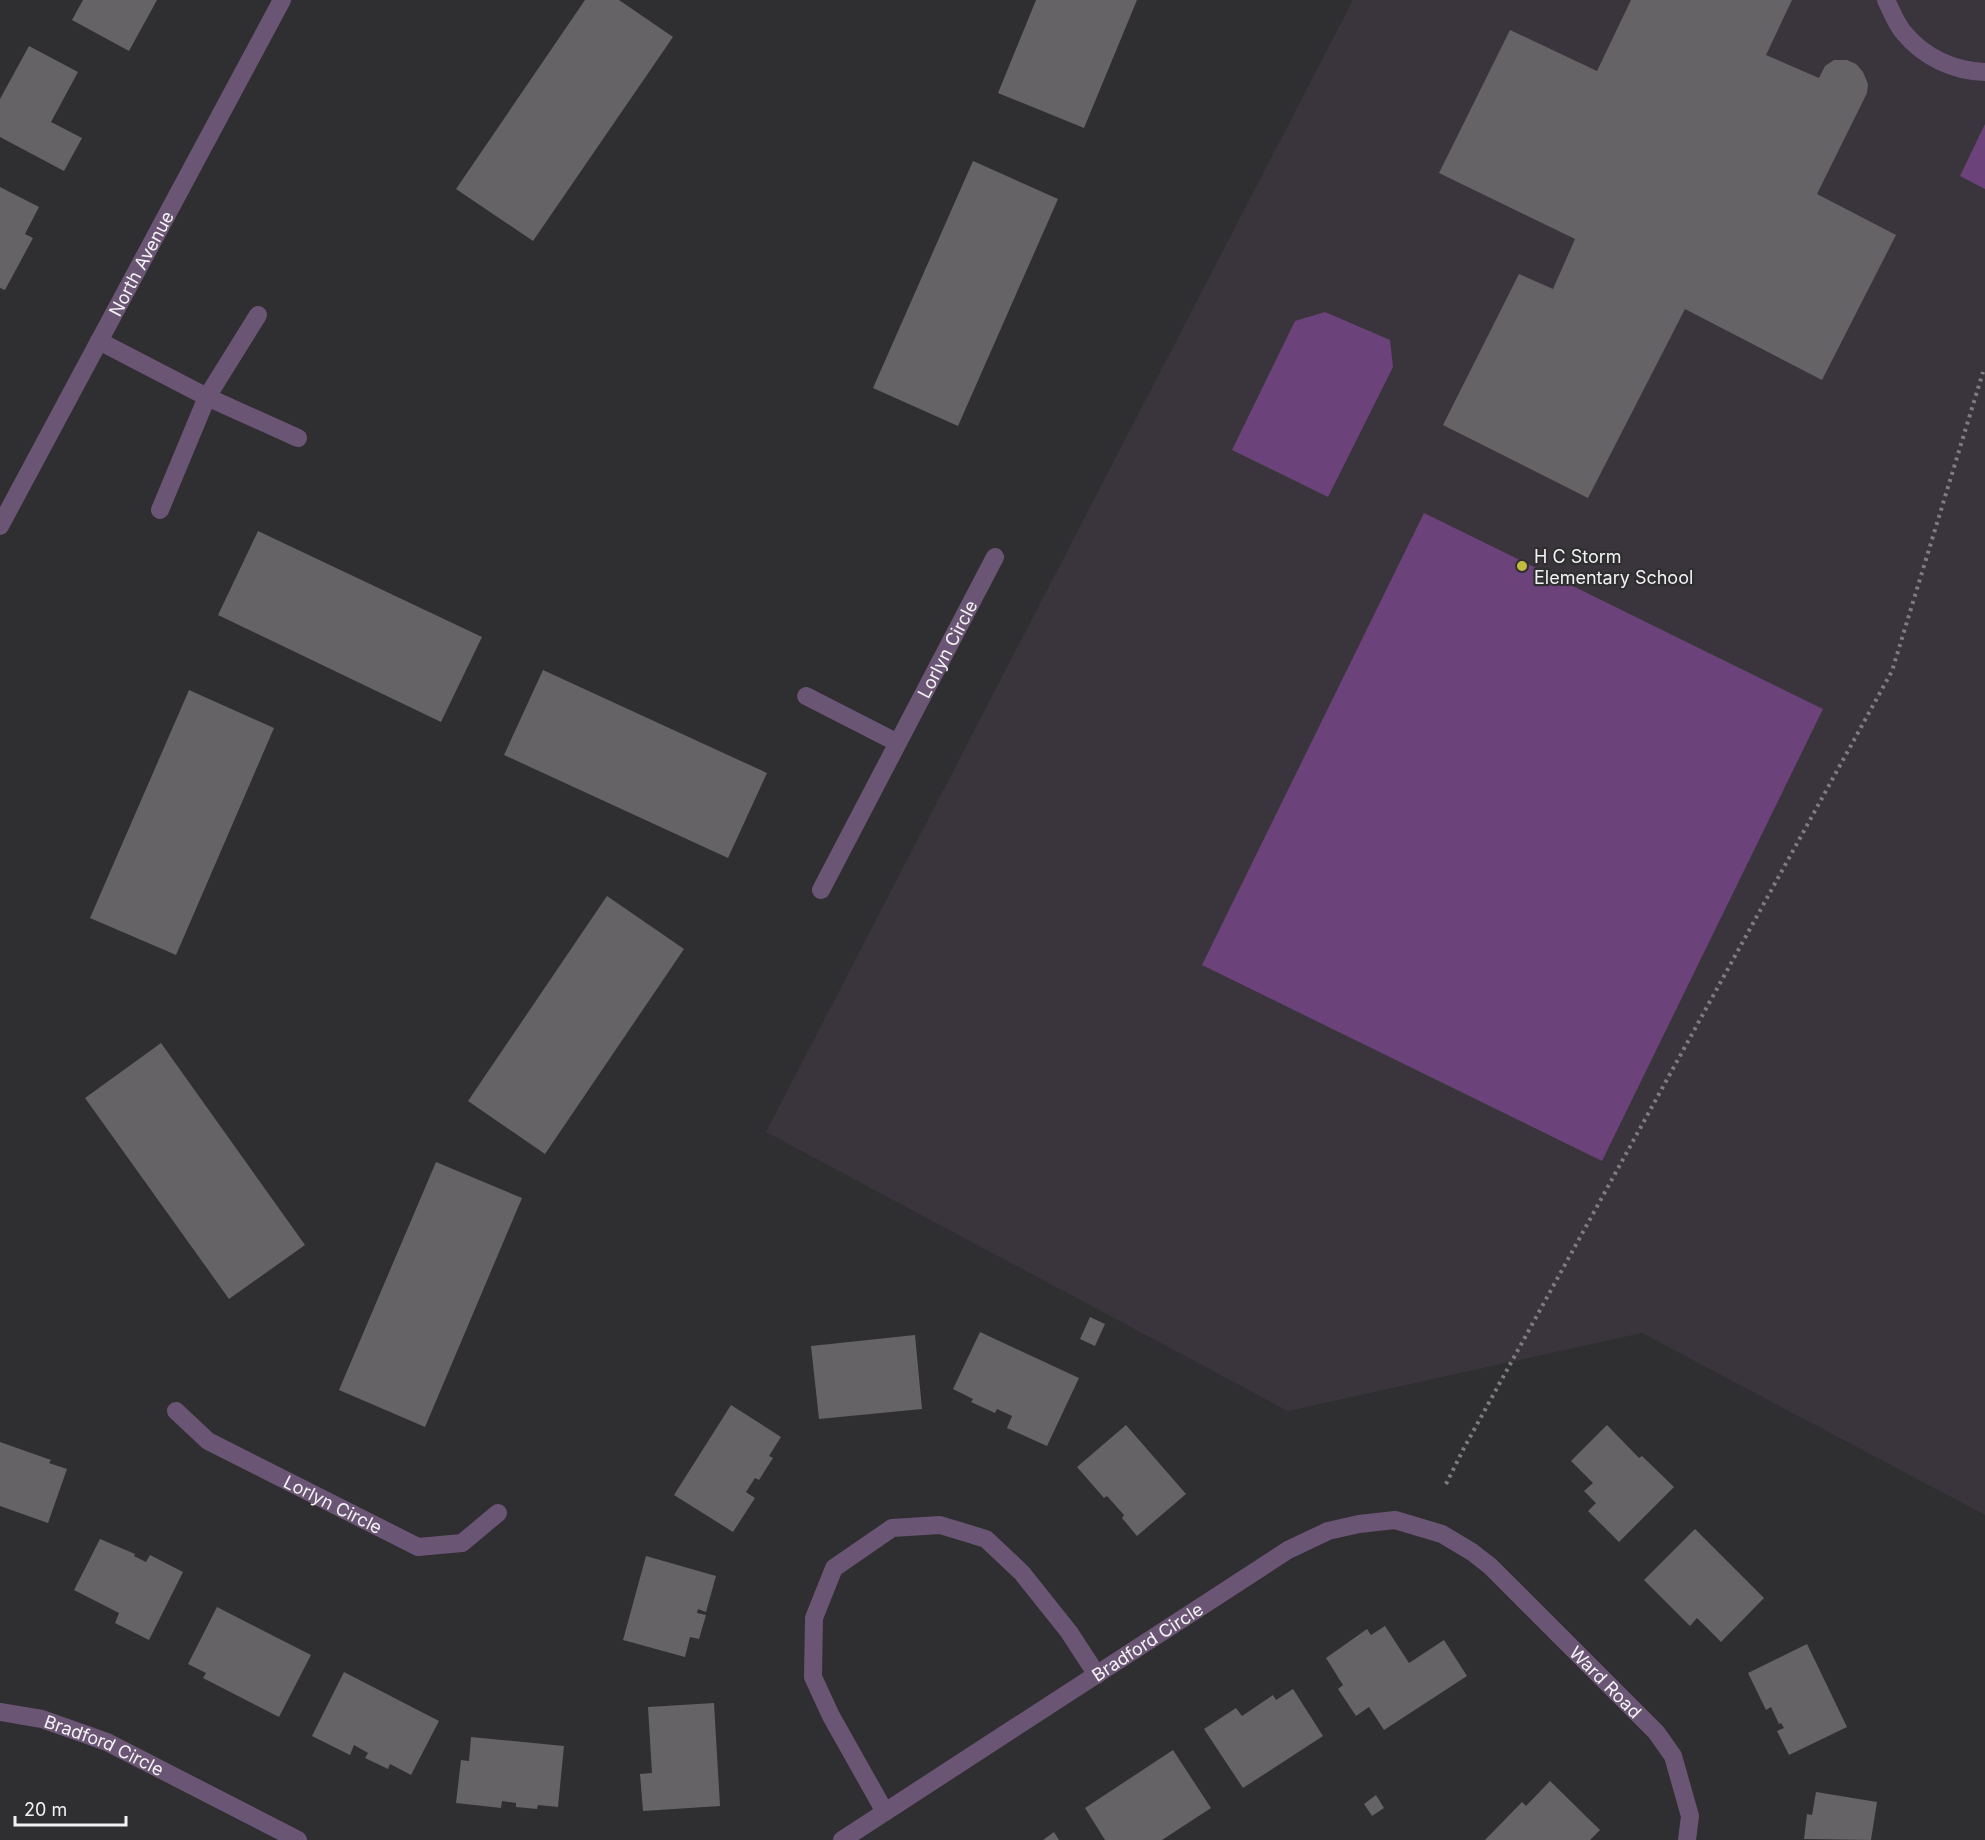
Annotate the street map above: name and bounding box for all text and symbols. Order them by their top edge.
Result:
street label: North Avenue [104,207,178,320]
place label: H C Storm Elementary School [1534,546,1693,588]
marker: H C Storm Elementary School [1515,559,1529,573]
street label: Lorlyn Circle [913,596,981,701]
street label: Lorlyn Circle [280,1471,386,1538]
street label: Bradford Circle [1088,1598,1207,1685]
street label: Ward Road [1566,1642,1646,1722]
street label: Bradford Circle [42,1710,168,1780]
scale bar [15,1789,126,1827]
text: 20 m [24,1799,67,1820]

